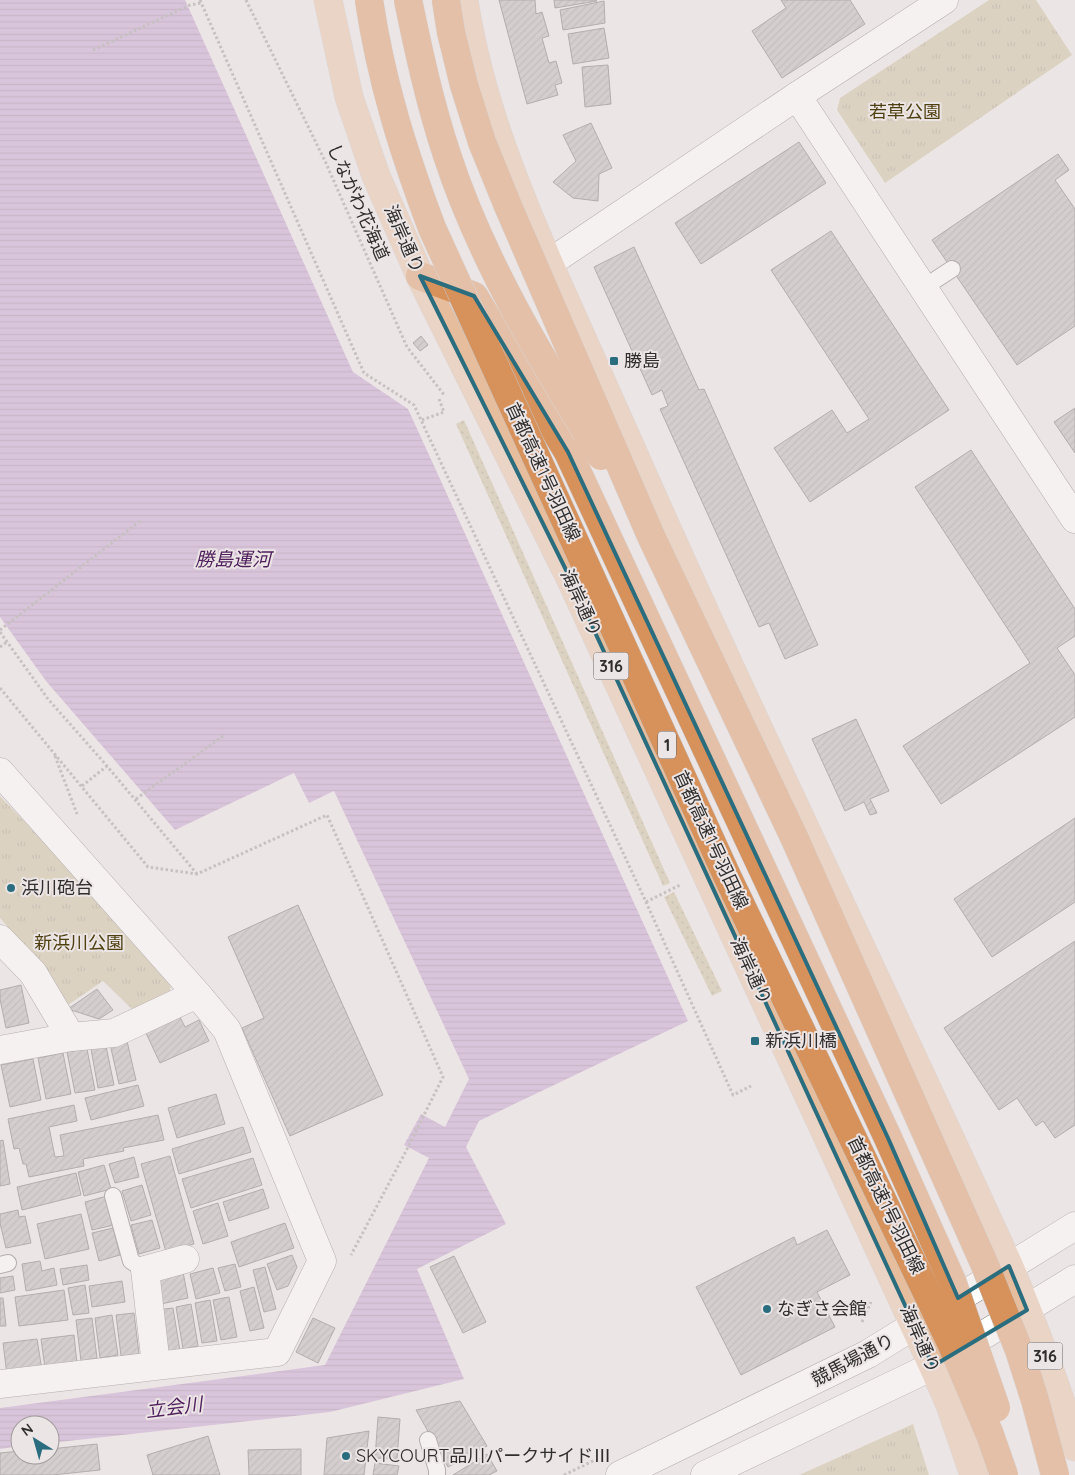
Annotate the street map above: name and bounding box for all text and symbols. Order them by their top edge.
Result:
park label: 若草公園 [869,100,941,123]
street label: しながわ花海道 [322,140,395,264]
street label: 海岸通り [379,201,430,276]
place label: 勝島 [624,349,660,372]
marker: 勝島 [608,355,620,367]
street label: 首都高速1号羽田線 [501,399,586,545]
water label: 勝島運河 [195,547,275,571]
street label: 海岸通り [556,565,607,640]
road number: 316 [594,652,628,679]
road number: 1 [658,732,676,758]
street label: 首都高速1号羽田線 [669,767,754,913]
place label: 浜川砲台 [21,876,93,899]
marker: 浜川砲台 [5,882,17,894]
park label: 新浜川公園 [34,931,124,954]
street label: 海岸通り [726,933,777,1008]
place label: 新浜川橋 [765,1029,837,1052]
marker: 新浜川橋 [749,1035,761,1047]
street label: 首都高速1号羽田線 [843,1132,930,1278]
place label: なぎさ会館 [777,1297,867,1320]
street label: 海岸通り [895,1301,946,1376]
marker: なぎさ会館 [761,1303,773,1315]
street label: 競馬場通り [808,1328,898,1391]
road number: 316 [1028,1342,1062,1370]
water label: 立会川 [144,1391,206,1422]
north arrow [10,1415,60,1465]
text: N [18,1419,37,1440]
place label: SKYCOURT品川パークサイドⅢ [356,1444,611,1467]
marker: SKYCOURT品川パークサイドⅢ [340,1450,352,1462]

